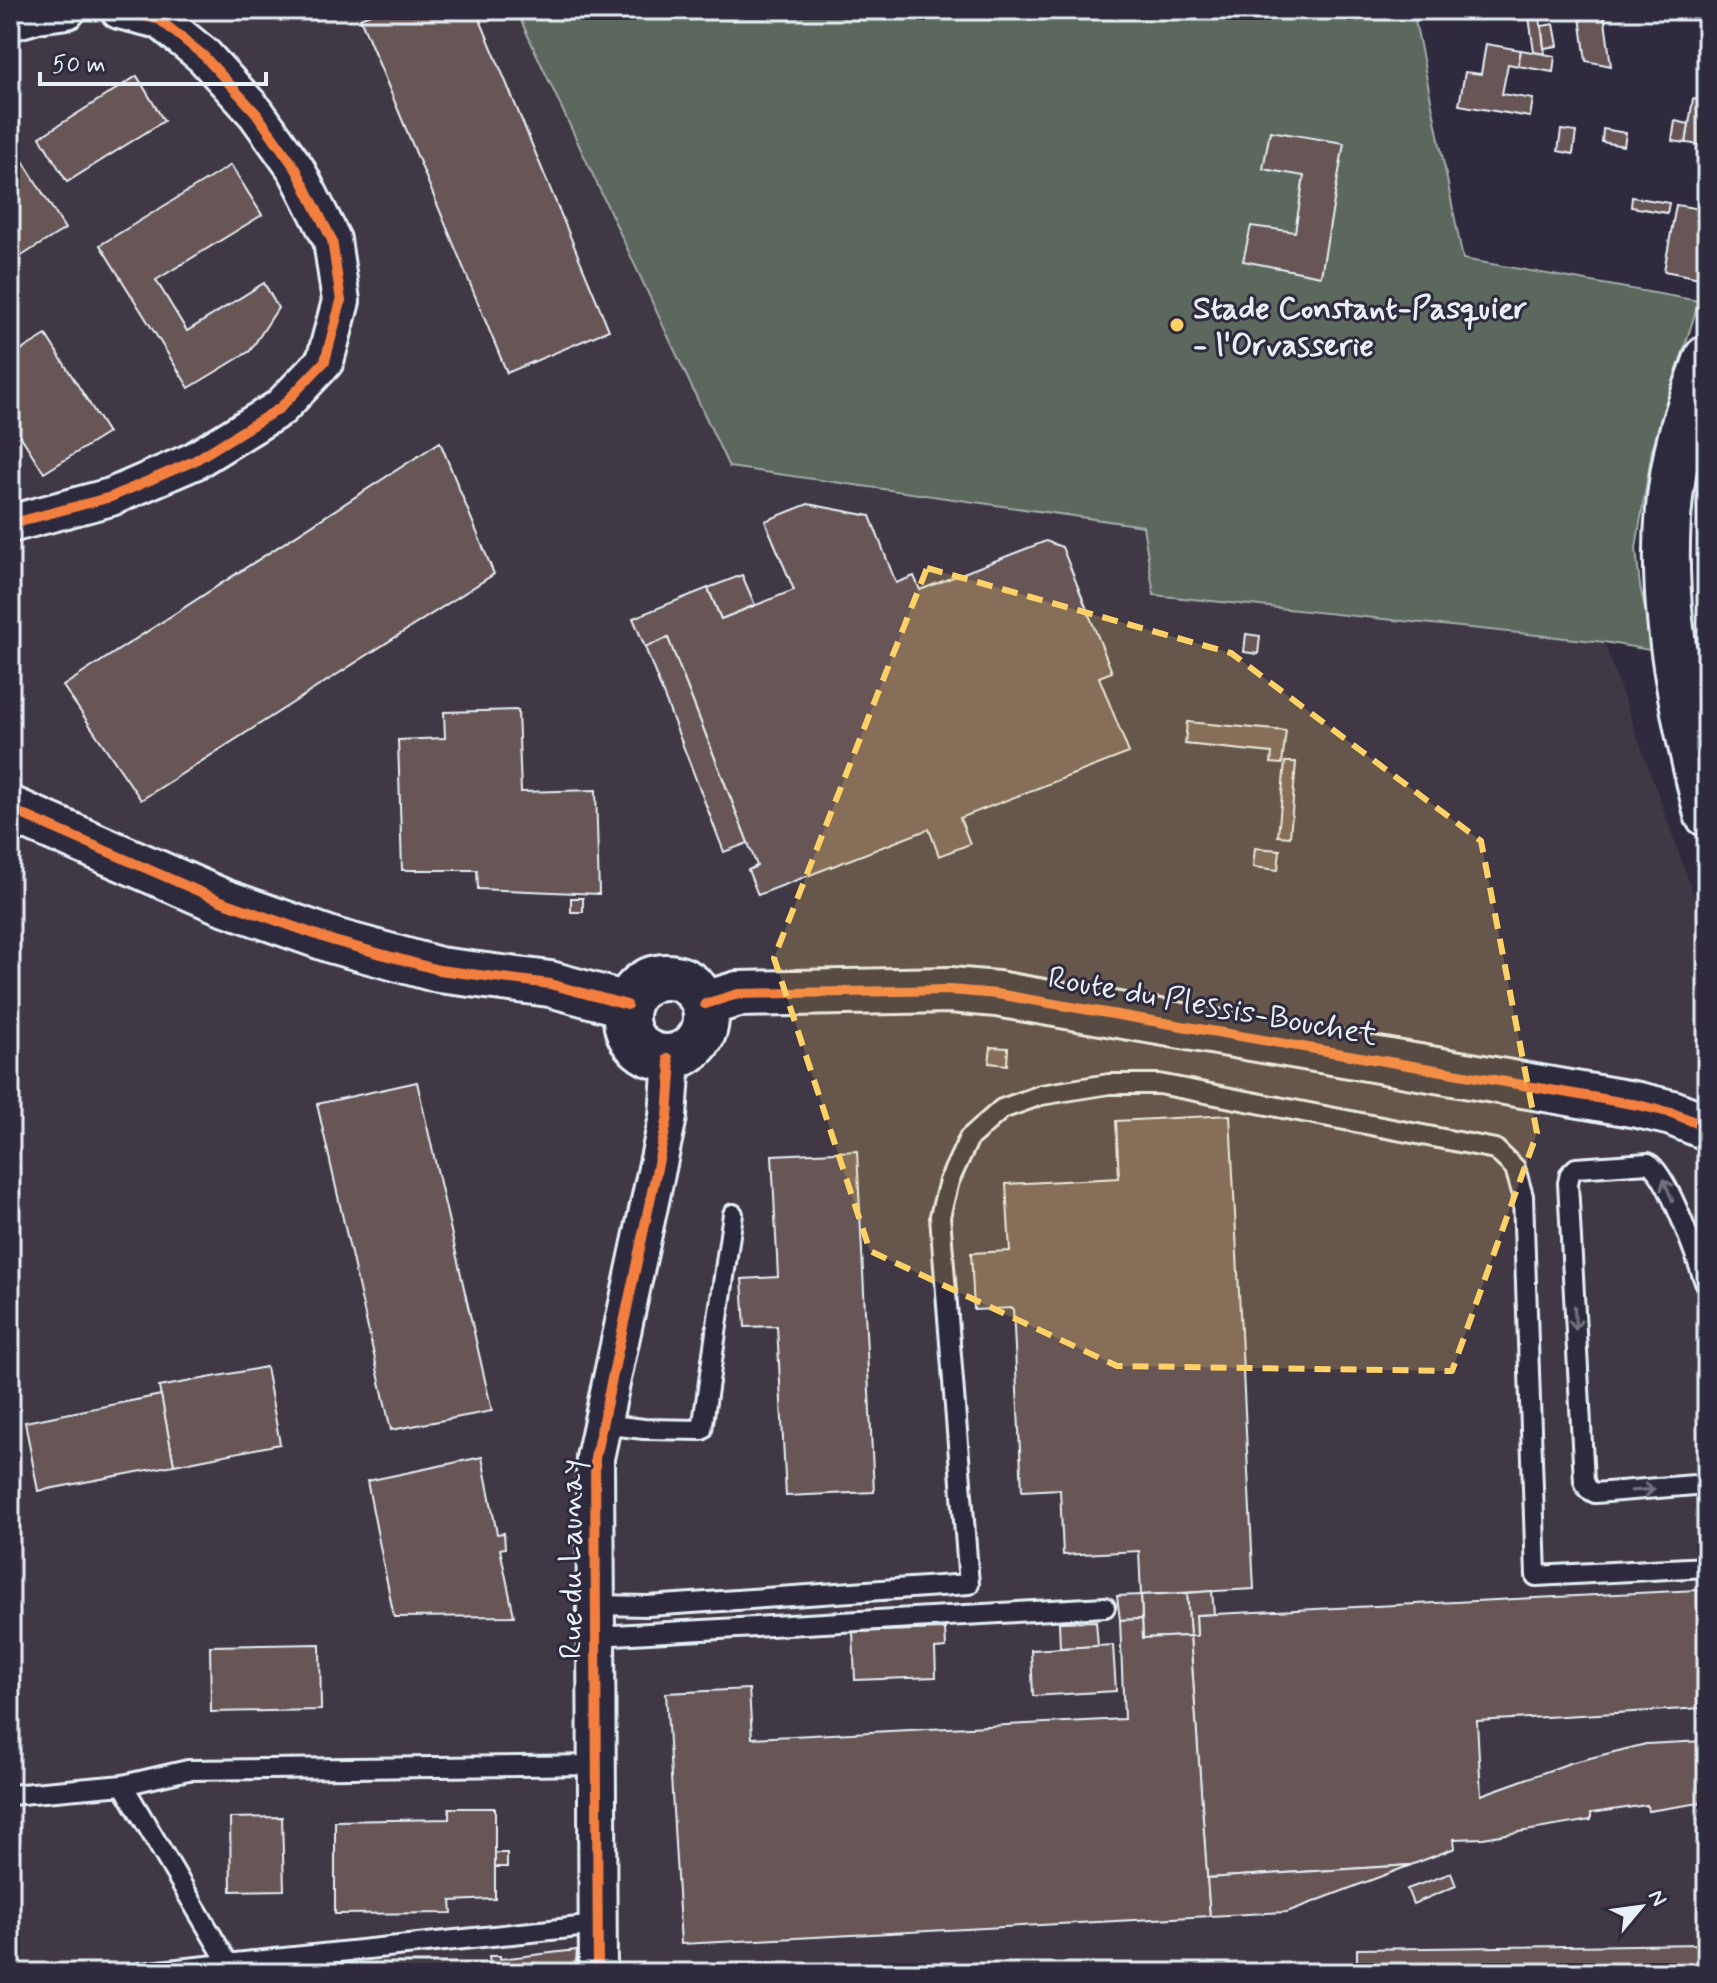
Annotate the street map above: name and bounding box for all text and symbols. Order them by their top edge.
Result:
scale bar [40,36,266,86]
text: 50 m [52,50,106,81]
place label: Stade Constant-Pasquier - l'Orvasserie [1193,288,1528,367]
marker: Stade Constant-Pasquier - l'Orvasserie [1168,316,1186,334]
street label: Route du Plessis-Bouchet [1045,957,1381,1057]
one-way arrow [1659,1178,1674,1203]
one-way arrow [1568,1304,1583,1331]
street label: Rue du Launay [551,1459,593,1659]
one-way arrow [1629,1482,1656,1497]
north arrow [1601,1867,1681,1947]
text: N [1641,1885,1673,1911]

